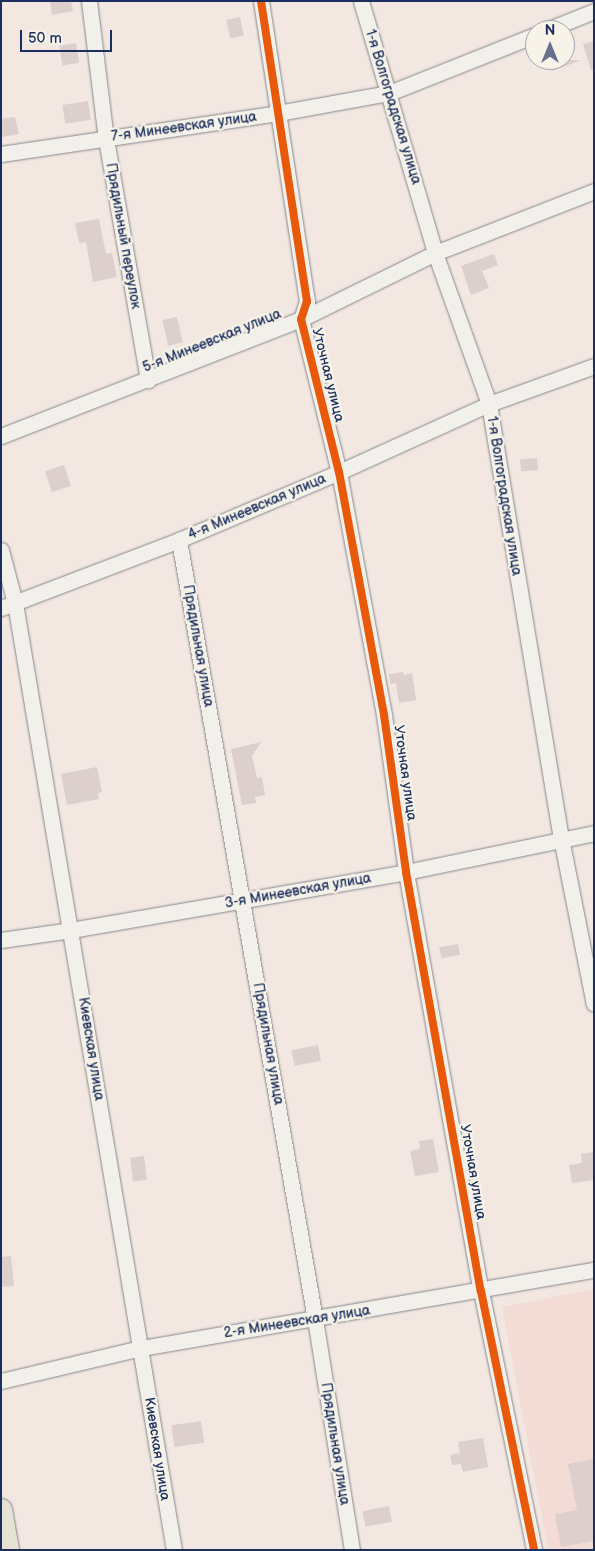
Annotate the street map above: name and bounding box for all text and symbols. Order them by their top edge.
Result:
scale bar [22,20,115,52]
north arrow [525,20,575,70]
text: N [545,22,555,39]
street label: 1-я Волгоградская улица [361,27,425,187]
text: 50 m [28,29,62,48]
street label: 7-я Минеевская улица [110,108,258,146]
street label: Прядильный переулок [102,162,144,310]
street label: 5-я Минеевская улица [140,306,284,376]
street label: Уточная улица [308,326,348,424]
street label: 1-я Волгоградская улица [483,415,525,577]
street label: 4-я Минеевская улица [186,470,328,544]
street label: Прядильная улица [179,584,217,708]
street label: Уточная улица [390,724,420,822]
street label: 3-я Минеевская улица [224,870,372,912]
street label: Прядильная улица [249,982,287,1106]
street label: Киевская улица [75,996,107,1102]
street label: Уточная улица [456,1123,490,1221]
street label: 2-я Минеевская улица [223,1302,371,1342]
street label: Прядильная улица [317,1382,353,1506]
street label: Киевская улица [141,1396,173,1502]

